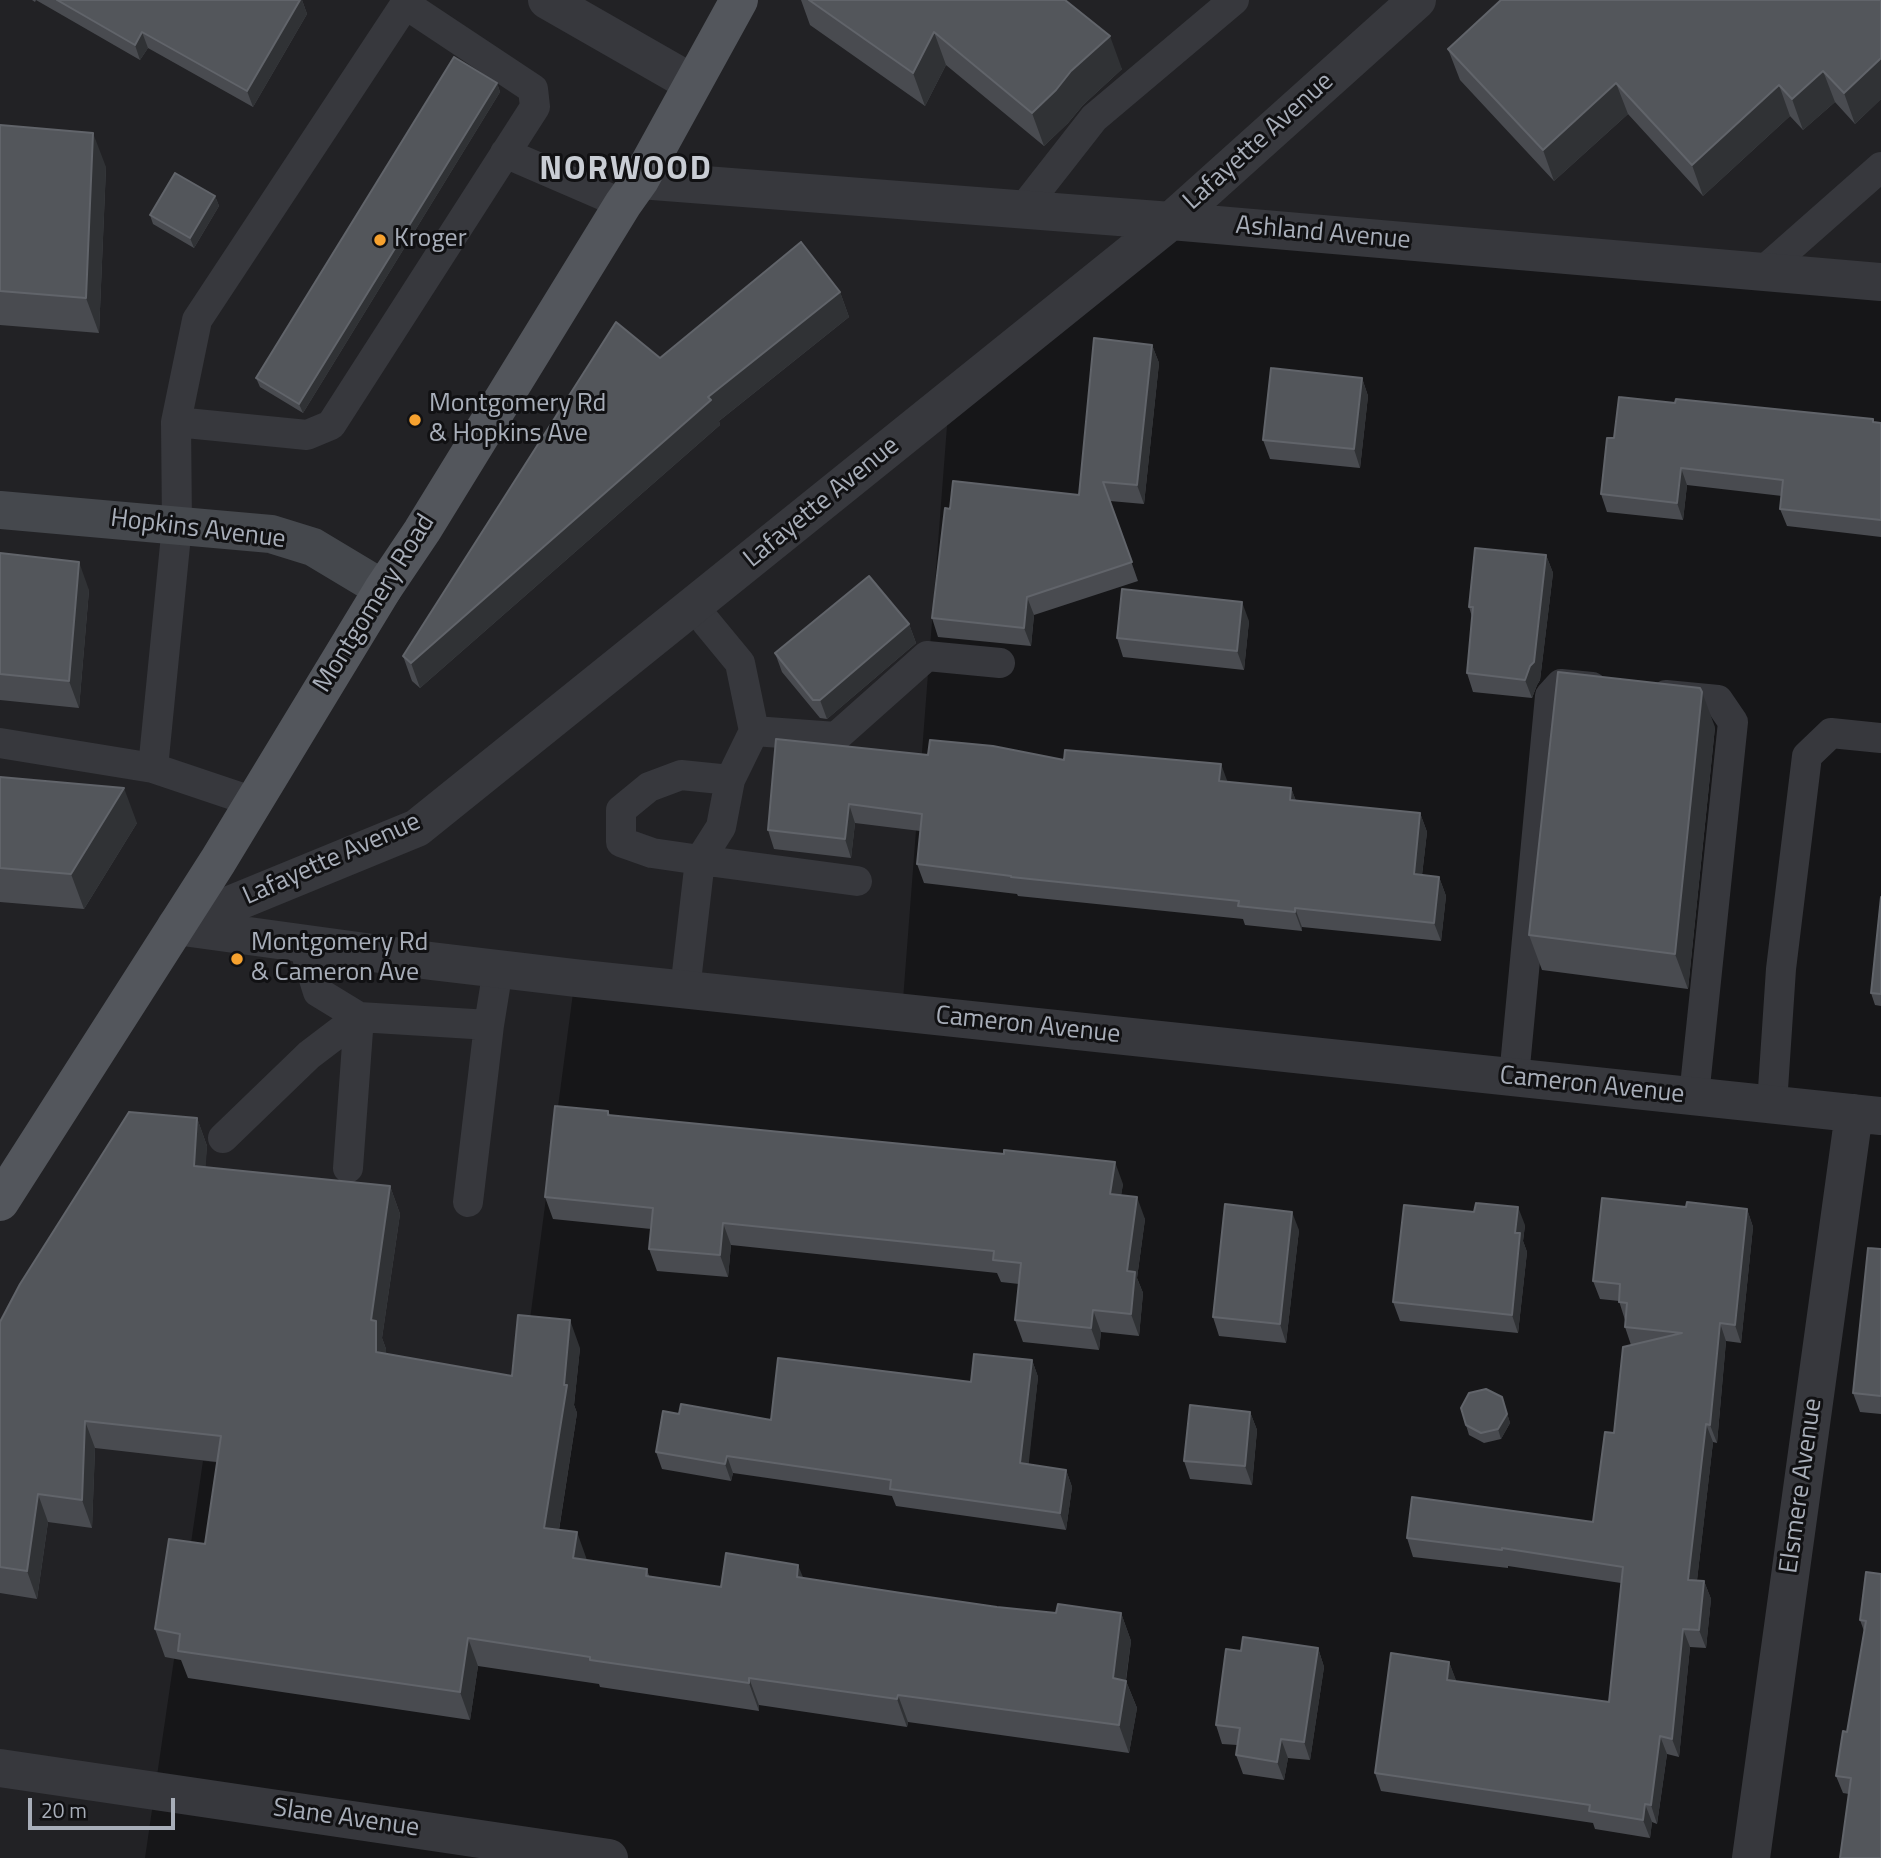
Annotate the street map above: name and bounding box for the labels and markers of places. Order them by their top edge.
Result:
place label: Kroger [394,224,467,256]
marker: Kroger [372,232,388,248]
place label: Montgomery Rd & Hopkins Ave [429,389,606,450]
marker: Montgomery Rd & Hopkins Ave [407,412,423,428]
place label: Montgomery Rd & Cameron Ave [251,928,428,990]
marker: Montgomery Rd & Cameron Ave [229,951,245,967]

